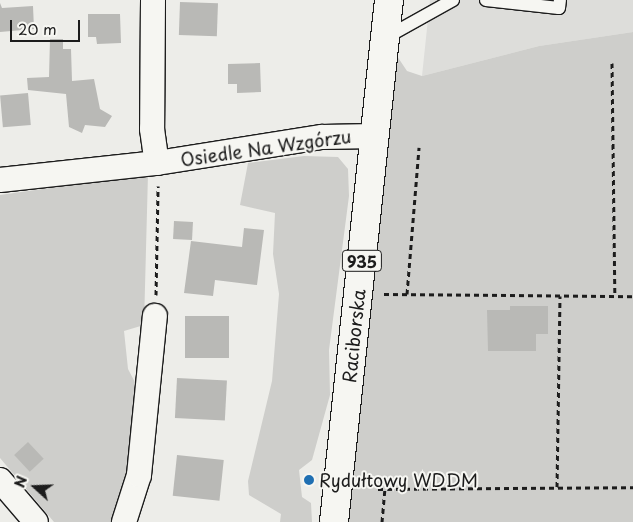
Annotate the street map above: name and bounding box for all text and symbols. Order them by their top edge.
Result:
scale bar [12,10,82,42]
text: 20 m [18,17,57,40]
street label: Osiedle Na Wzgórzu [178,125,354,171]
road number: 935 [341,248,383,274]
street label: Raciborska [338,288,370,384]
north arrow [10,462,60,512]
place label: Rydułtowy WDDM [319,469,478,491]
text: N [9,473,32,491]
marker: Rydułtowy WDDM [303,474,315,486]

